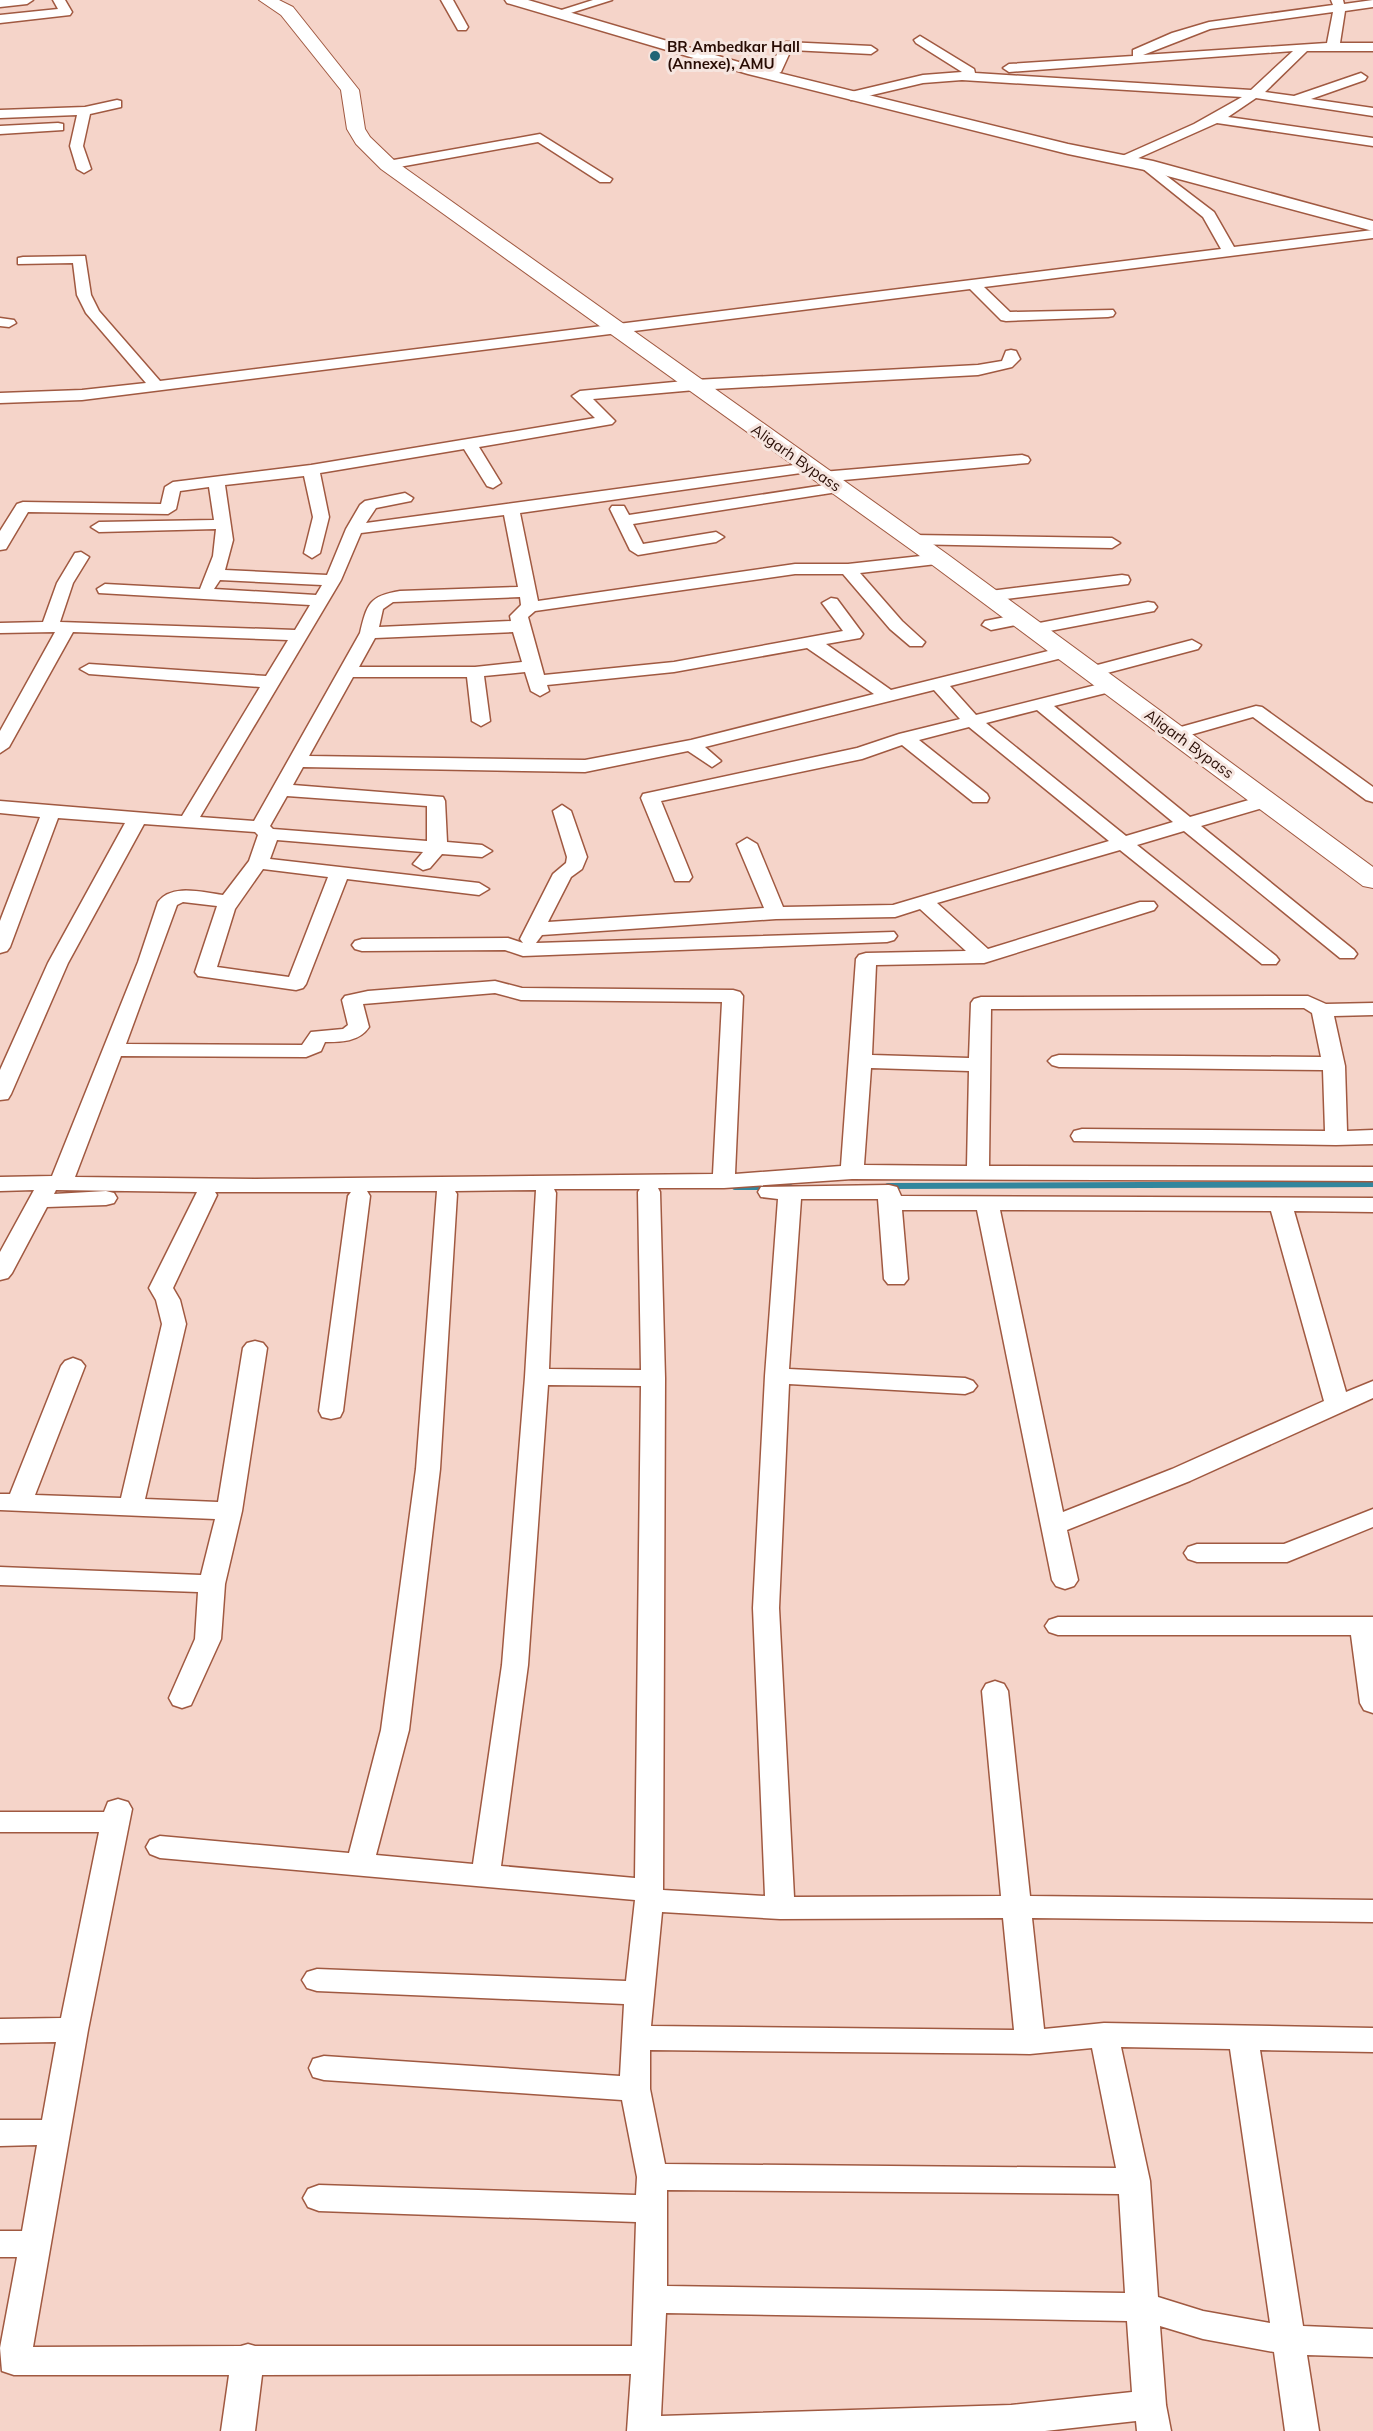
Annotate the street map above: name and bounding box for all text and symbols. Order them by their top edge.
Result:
place label: BR Ambedkar Hall (Annexe), AMU [667,37,800,73]
marker: BR Ambedkar Hall (Annexe), AMU [648,49,662,63]
street label: Aligarh Bypass [748,420,845,496]
street label: Aligarh Bypass [1141,705,1238,782]

